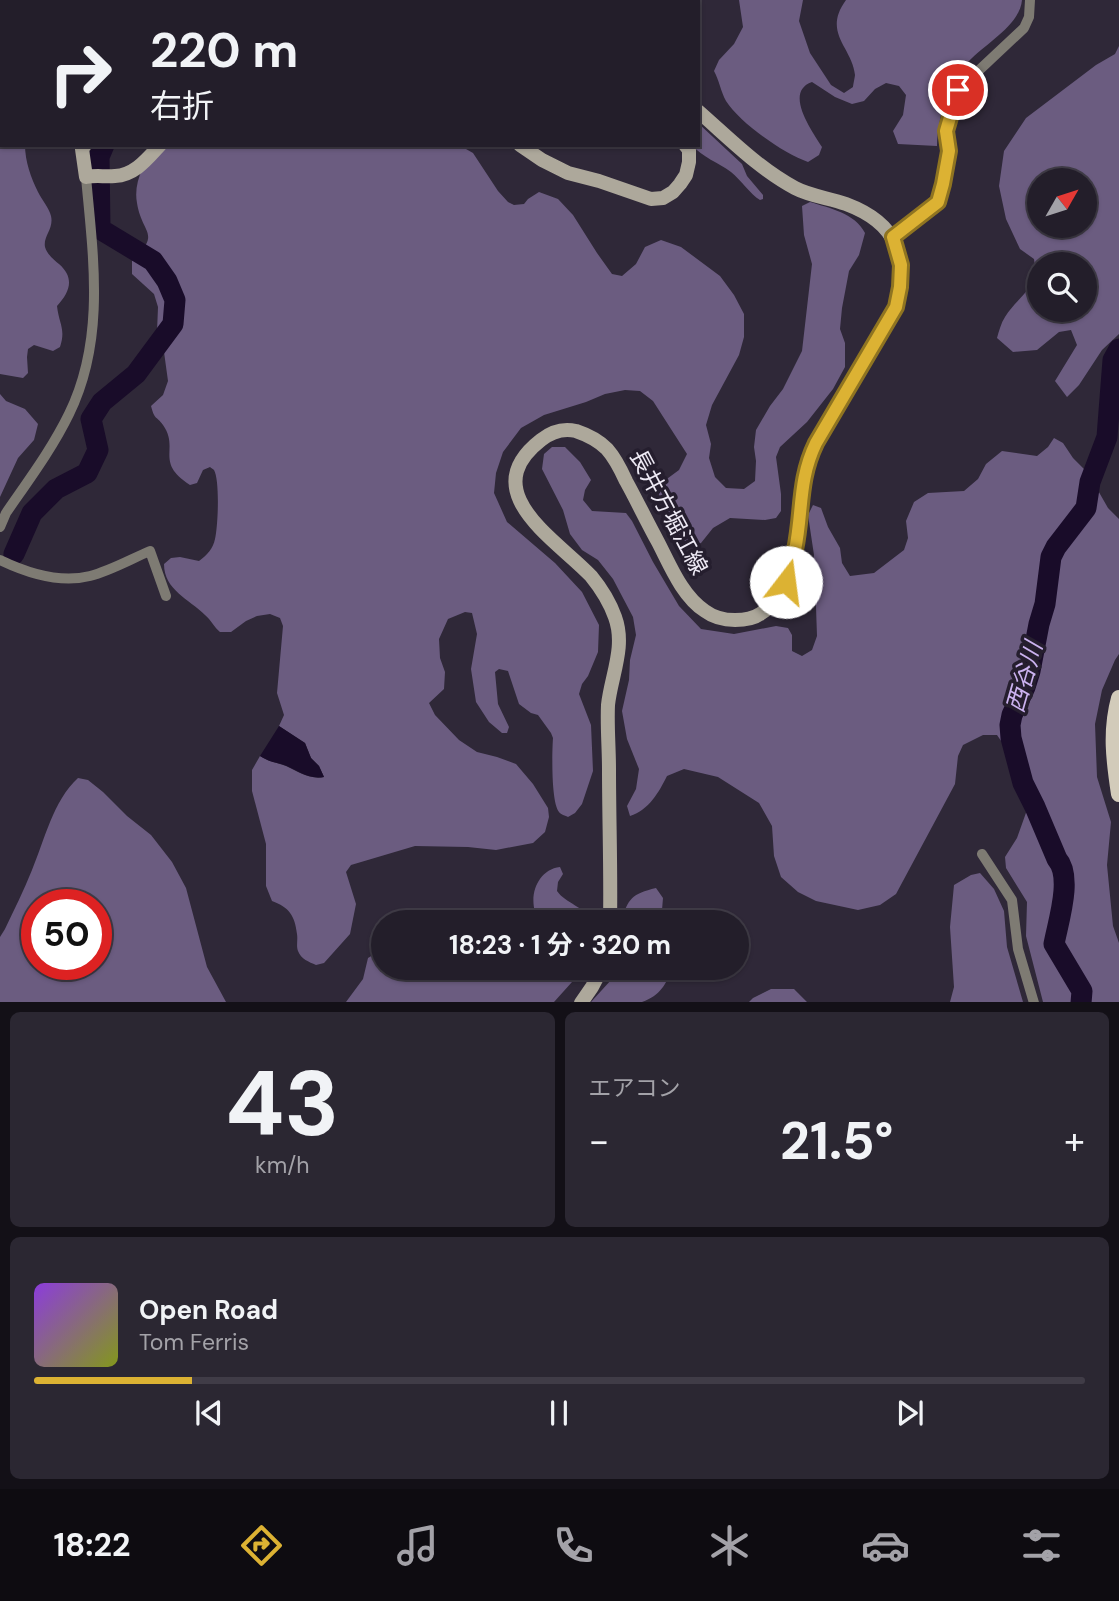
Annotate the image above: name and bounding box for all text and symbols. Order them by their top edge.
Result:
text: 220 m [150,18,298,82]
icon: right [35,28,126,119]
pin [928,60,988,120]
icon: arrive [939,71,977,109]
text: 右折 [150,85,214,127]
north arrow [1027,168,1097,238]
map controls [1027,168,1097,322]
button: search [1027,252,1097,322]
street label: 長井方堀江線 [623,444,715,580]
position arrow [749,545,823,619]
water label: 西谷川 [999,635,1050,716]
speed limit sign: 50 [21,889,112,980]
text: 18:23 · 1 分 · 320 m [449,928,671,962]
text: 43 [225,1045,339,1163]
text: エアコン [589,1073,681,1103]
text: 21.5° [780,1107,893,1175]
text: − [589,1116,609,1166]
text: + [1064,1116,1085,1166]
text: km/h [255,1150,309,1180]
text: Open Road [139,1293,278,1327]
text: Tom Ferris [139,1327,249,1357]
icon: previous [190,1394,228,1432]
icon: pause [540,1394,578,1432]
icon: next [891,1394,929,1432]
icon: directions [237,1521,286,1570]
icon: music [393,1521,442,1570]
icon: phone [549,1521,598,1570]
icon: climate [705,1521,754,1570]
icon: car [861,1521,910,1570]
icon: filters [1017,1521,1066,1570]
text: 18:22 [53,1524,130,1566]

